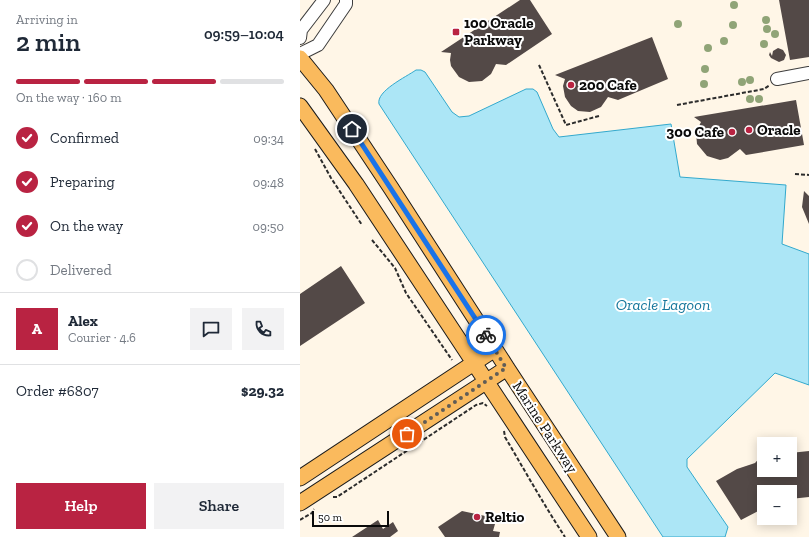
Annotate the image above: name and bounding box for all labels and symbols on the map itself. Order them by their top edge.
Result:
place label: 100 Oracle Parkway [464,14,534,49]
marker: 100 Oracle Parkway [451,27,461,37]
place label: 200 Cafe [579,76,637,94]
marker: 200 Cafe [566,80,576,90]
pin [335,112,369,146]
place label: Oracle [757,121,800,139]
place label: 300 Cafe [666,123,724,141]
marker: Oracle [744,125,754,135]
marker: 300 Cafe [727,127,737,137]
water label: Oracle Lagoon [616,295,710,314]
courier [466,315,506,355]
street label: Marine Parkway [509,378,582,477]
pin [390,417,424,451]
place label: Reltio [485,508,524,526]
scale bar [312,509,389,528]
marker: Reltio [472,512,482,522]

